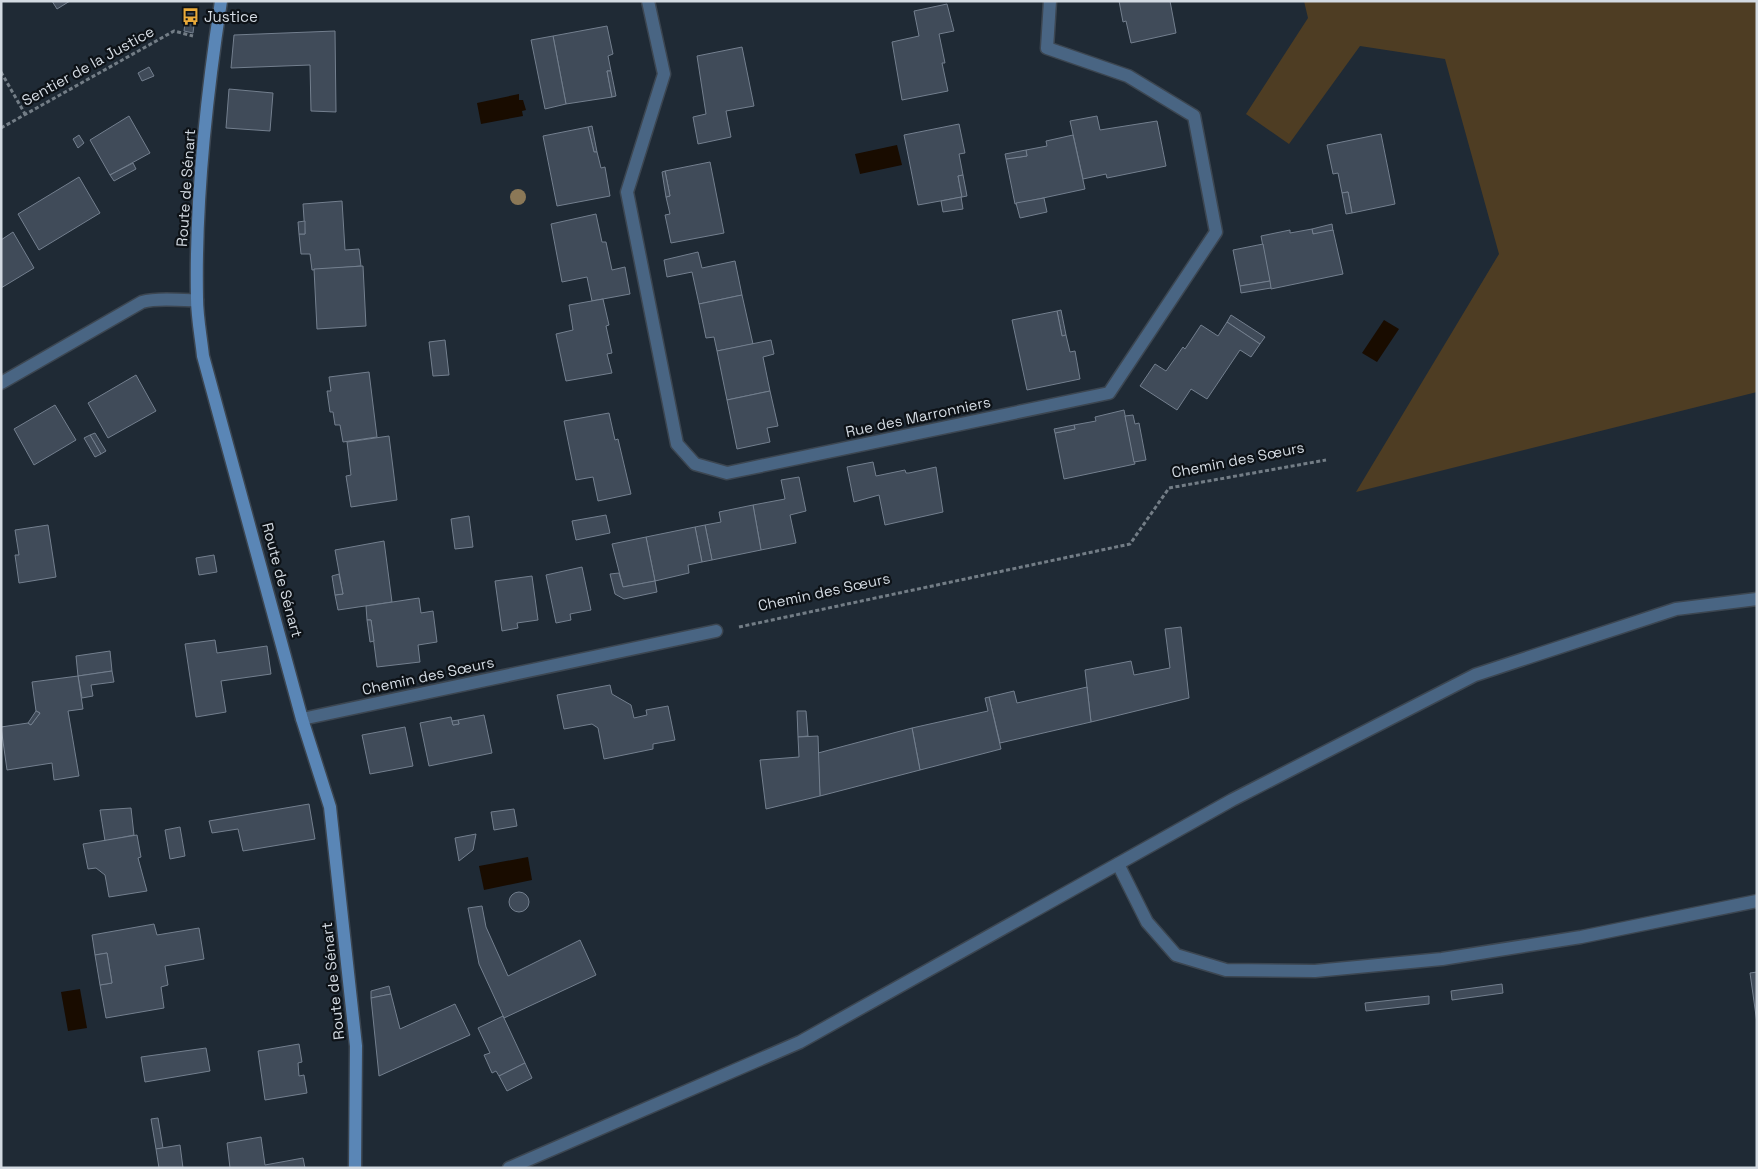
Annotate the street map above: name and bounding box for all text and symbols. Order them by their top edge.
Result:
bus stop icon: Justice [180,7,200,27]
place label: Justice [204,7,258,26]
street label: Sentier de la Justice [18,21,157,110]
street label: Route de Sénart [172,128,199,248]
street label: Rue des Marronniers [844,392,992,441]
street label: Chemin des Sœurs [1170,437,1306,482]
street label: Route de Sénart [258,520,307,639]
street label: Chemin des Sœurs [756,568,892,615]
street label: Chemin des Sœurs [360,652,496,699]
street label: Route de Sénart [317,921,348,1041]

